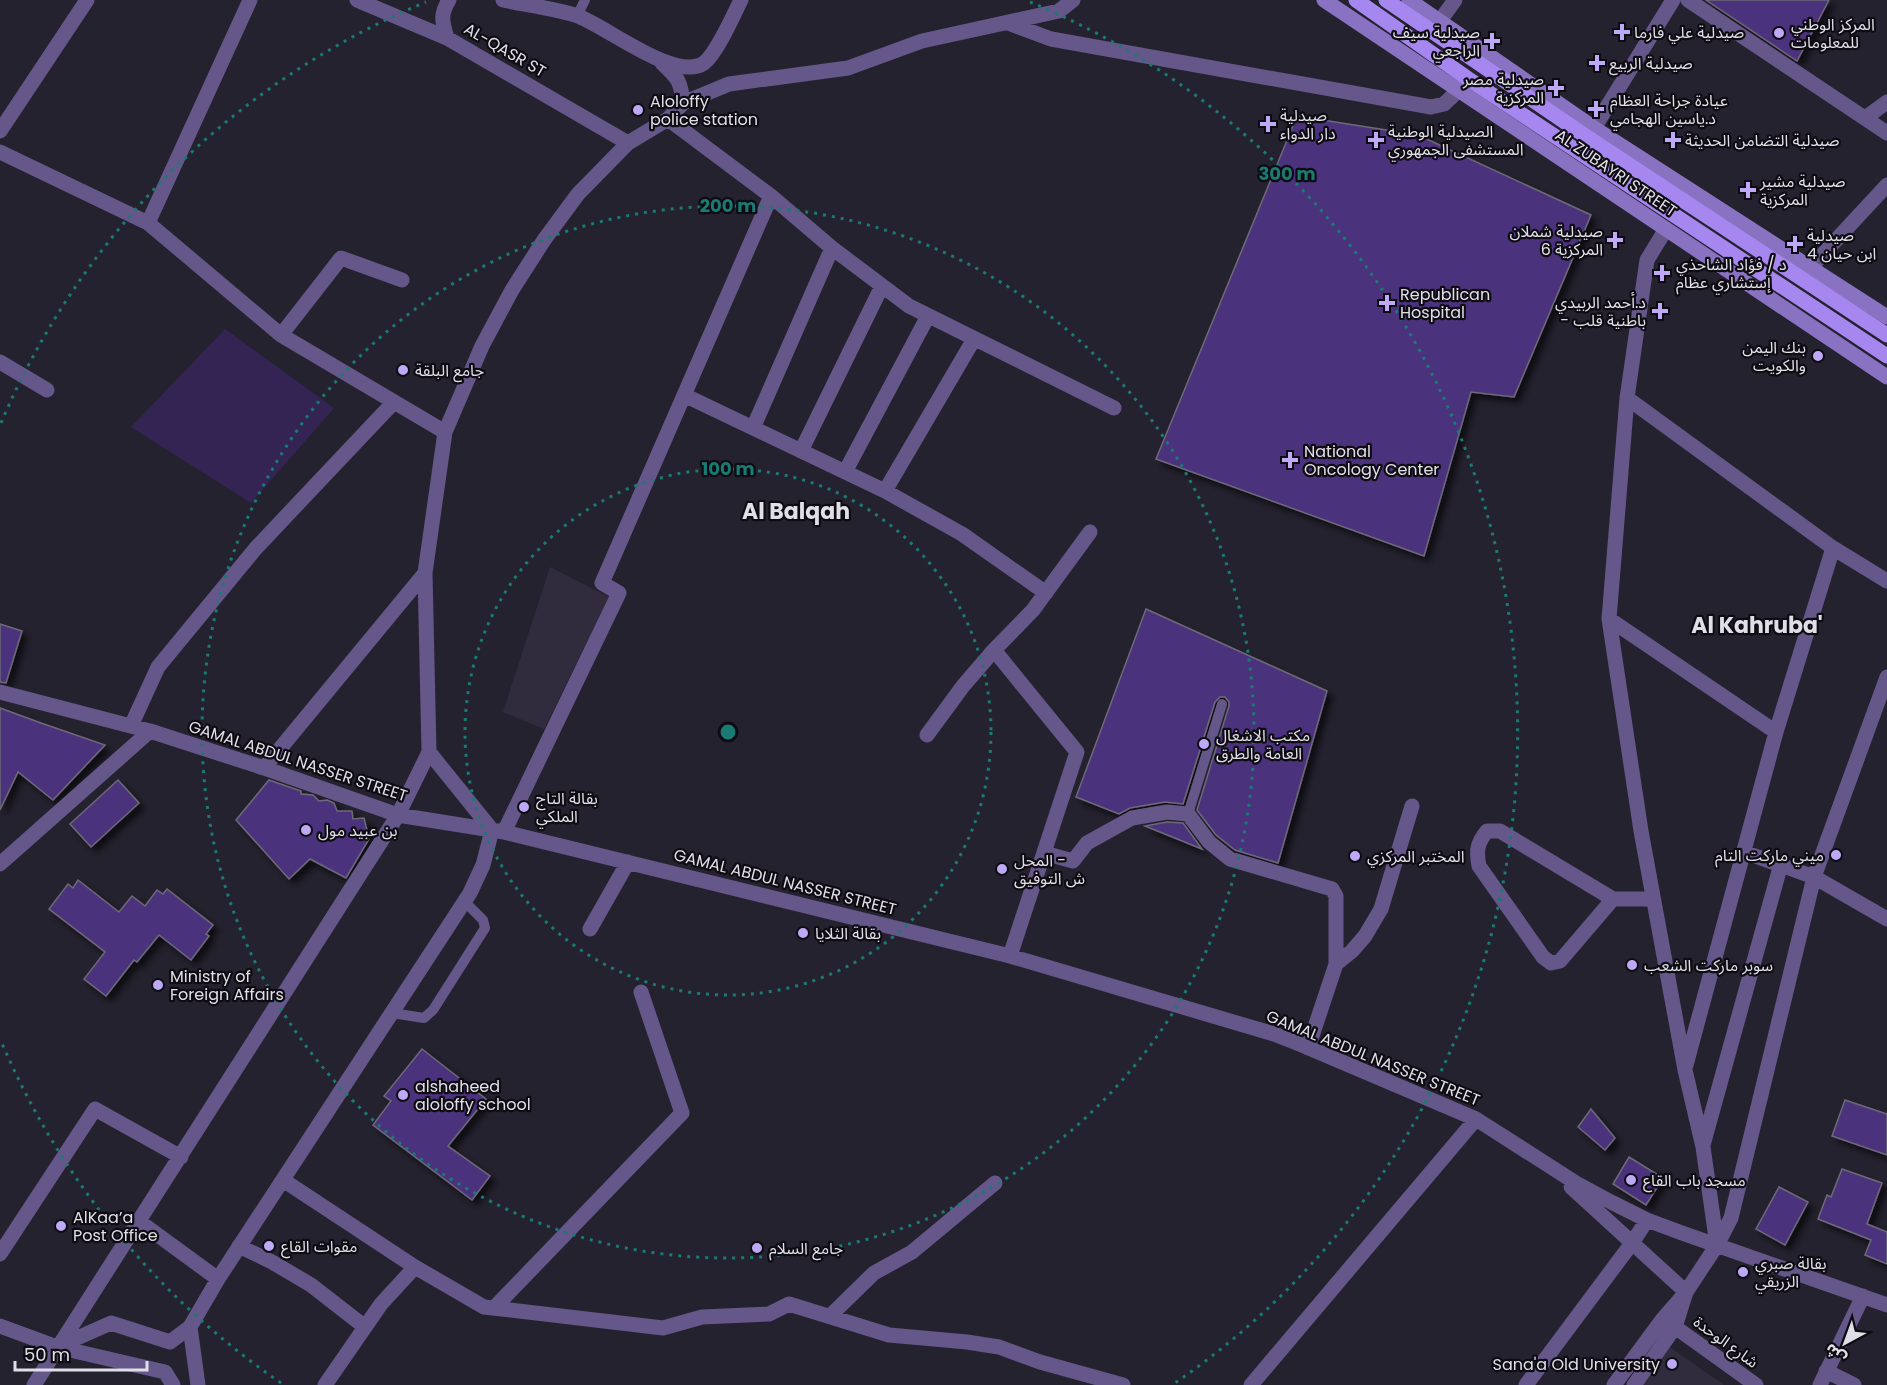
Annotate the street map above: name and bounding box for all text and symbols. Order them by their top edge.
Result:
place label: المركز الوطني للمعلومات [1791,13,1875,54]
street label: AL-QASR ST [460,17,551,83]
place label: صيدلية سيف الراجعي [1393,21,1480,62]
place label: صيدلية علي فارما [1634,21,1744,44]
marker: صيدلية علي فارما [1615,25,1629,39]
marker: المركز الوطني للمعلومات [1772,26,1786,40]
marker: صيدلية سيف الراجعي [1485,34,1499,48]
place label: صيدلية الربيع [1609,52,1693,76]
marker: صيدلية الربيع [1590,56,1604,70]
place label: صيدلية مصر المركزية [1462,68,1544,109]
marker: صيدلية مصر المركزية [1549,81,1563,95]
place label: عيادة جراحة العظام د.ياسين الهجامي [1610,89,1728,130]
place label: Aloloffy police station [650,90,758,131]
marker: عيادة جراحة العظام د.ياسين الهجامي [1587,100,1605,118]
marker: Aloloffy police station [631,103,645,117]
place label: صيدلية دار الدواء [1280,104,1336,145]
marker: صيدلية دار الدواء [1261,117,1275,131]
place label: الصيدلية الوطنية المستشفى الجمهوري [1388,120,1523,161]
street label: AL ZUBAYRI STREET [1551,124,1682,222]
place label: صيدلية التضامن الحديثة [1685,129,1839,152]
marker: الصيدلية الوطنية المستشفى الجمهوري [1369,133,1383,147]
marker: صيدلية التضامن الحديثة [1666,133,1680,147]
text: 300 m [1258,161,1316,186]
place label: صيدلية مشير المركزية [1759,170,1845,211]
marker: صيدلية مشير المركزية [1741,183,1755,197]
text: 200 m [700,193,756,218]
place label: صيدلية شملان المركزية 6 [1510,220,1603,261]
place label: صيدلية ابن حيان 4 [1807,224,1876,265]
marker: صيدلية شملان المركزية 6 [1608,233,1622,247]
marker: صيدلية ابن حيان 4 [1788,237,1802,251]
place label: د / فؤاد الشاحذي إستشاري عظام [1676,253,1787,295]
marker: د / فؤاد الشاحذي إستشاري عظام [1653,264,1671,282]
place label: Republican Hospital [1400,283,1490,324]
place label: د.أحمد الربيدي - باطنية قلب [1555,291,1646,332]
marker: Republican Hospital [1378,294,1396,312]
marker: د.أحمد الربيدي - باطنية قلب [1651,302,1669,320]
place label: بنك اليمن والكويت [1742,336,1806,377]
marker: بنك اليمن والكويت [1811,349,1825,363]
place label: جامع البلقة [415,359,484,383]
marker: جامع البلقة [396,363,410,377]
place label: National Oncology Center [1304,440,1439,481]
marker: National Oncology Center [1281,451,1299,469]
text: 100 m [701,456,755,481]
district label: Al Balqah [742,496,850,527]
district label: Al Kahruba' [1691,610,1823,641]
street label: GAMAL ABDUL NASSER STREET [186,715,411,807]
centre of rings [718,722,738,742]
place label: مكتب الاشغال العامة والطرق [1216,724,1310,765]
marker: مكتب الاشغال العامة والطرق [1197,737,1211,751]
place label: بقالة التاج الملكي [536,787,598,828]
marker: بقالة التاج الملكي [517,800,531,814]
place label: بن عبيد مول [318,819,398,842]
marker: بن عبيد مول [299,823,313,837]
street label: GAMAL ABDUL NASSER STREET [671,843,899,921]
place label: ميني ماركت التام [1715,844,1824,868]
place label: المختبر المركزي [1367,845,1464,868]
marker: ميني ماركت التام [1829,848,1843,862]
place label: المحل - ش التوفيق [1014,849,1085,890]
marker: المختبر المركزي [1348,849,1362,863]
marker: المحل - ش التوفيق [995,862,1009,876]
place label: بقالة الثلايا [815,922,881,945]
marker: بقالة الثلايا [796,926,810,940]
place label: سوبر ماركت الشعب [1644,954,1773,977]
marker: سوبر ماركت الشعب [1625,958,1639,972]
place label: Ministry of Foreign Affairs [170,965,284,1006]
marker: Ministry of Foreign Affairs [151,978,165,992]
street label: GAMAL ABDUL NASSER STREET [1263,1004,1484,1112]
place label: alshaheed aloloffy school [415,1075,531,1116]
marker: alshaheed aloloffy school [396,1088,410,1102]
place label: مسجد باب القاع [1643,1169,1746,1193]
marker: مسجد باب القاع [1624,1173,1638,1187]
place label: AlKaa’a Post Office [73,1206,158,1247]
marker: AlKaa’a Post Office [54,1219,68,1233]
place label: مقوات القاع [281,1235,358,1259]
place label: جامع السلام [769,1237,843,1261]
marker: مقوات القاع [262,1239,276,1253]
marker: جامع السلام [750,1241,764,1255]
place label: بقالة صبري الزريقي [1755,1252,1827,1293]
marker: بقالة صبري الزريقي [1736,1265,1750,1279]
street label: شارع الوحدة [1688,1311,1763,1374]
north arrow [1815,1313,1875,1373]
scale bar [15,1334,147,1372]
text: ش [1820,1338,1851,1370]
text: 50 m [24,1342,70,1367]
place label: Sana'a Old University [1493,1353,1660,1376]
marker: Sana'a Old University [1665,1357,1679,1371]

